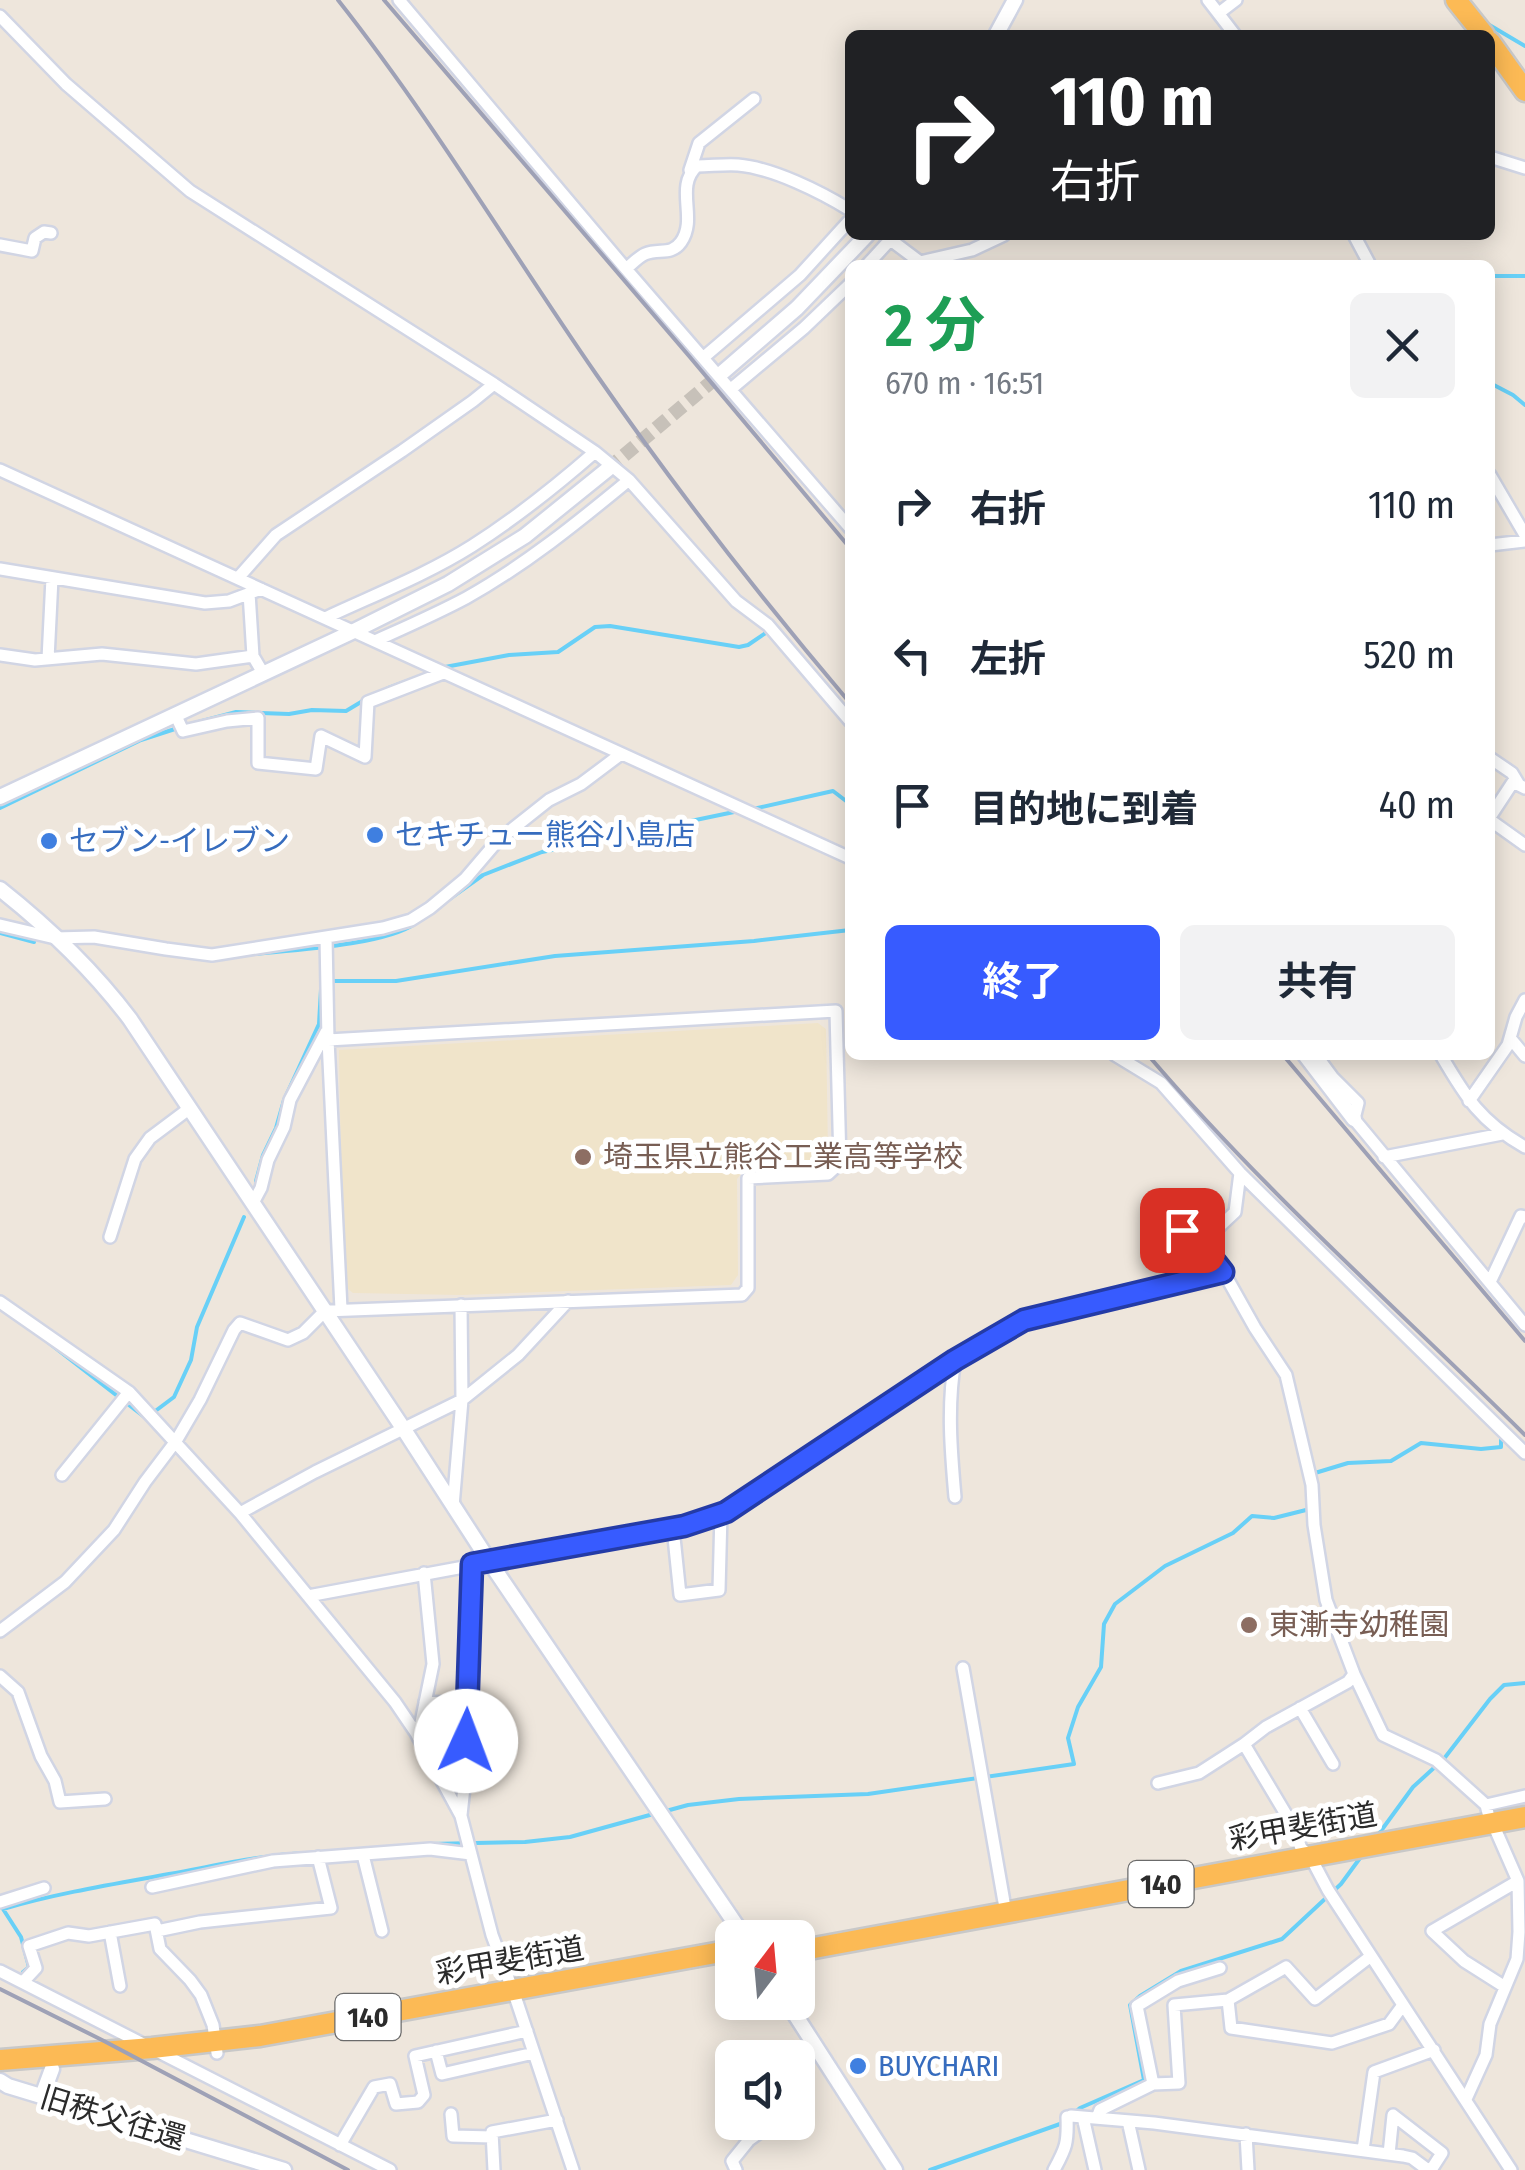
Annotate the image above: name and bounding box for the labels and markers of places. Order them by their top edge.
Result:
place label: セキチュー熊谷小島店 [395,817,695,853]
place label: セブン-イレブン [69,823,290,859]
marker: セキチュー熊谷小島店 [364,824,386,846]
marker: セブン-イレブン [38,830,60,852]
place label: 埼玉県立熊谷工業高等学校 [603,1139,963,1175]
marker: 埼玉県立熊谷工業高等学校 [572,1146,594,1168]
pin [1140,1188,1225,1273]
place label: 東漸寺幼稚園 [1269,1607,1449,1643]
marker: 東漸寺幼稚園 [1238,1614,1260,1636]
place label: BUYCHARI [878,2048,999,2084]
marker: BUYCHARI [847,2055,869,2077]

